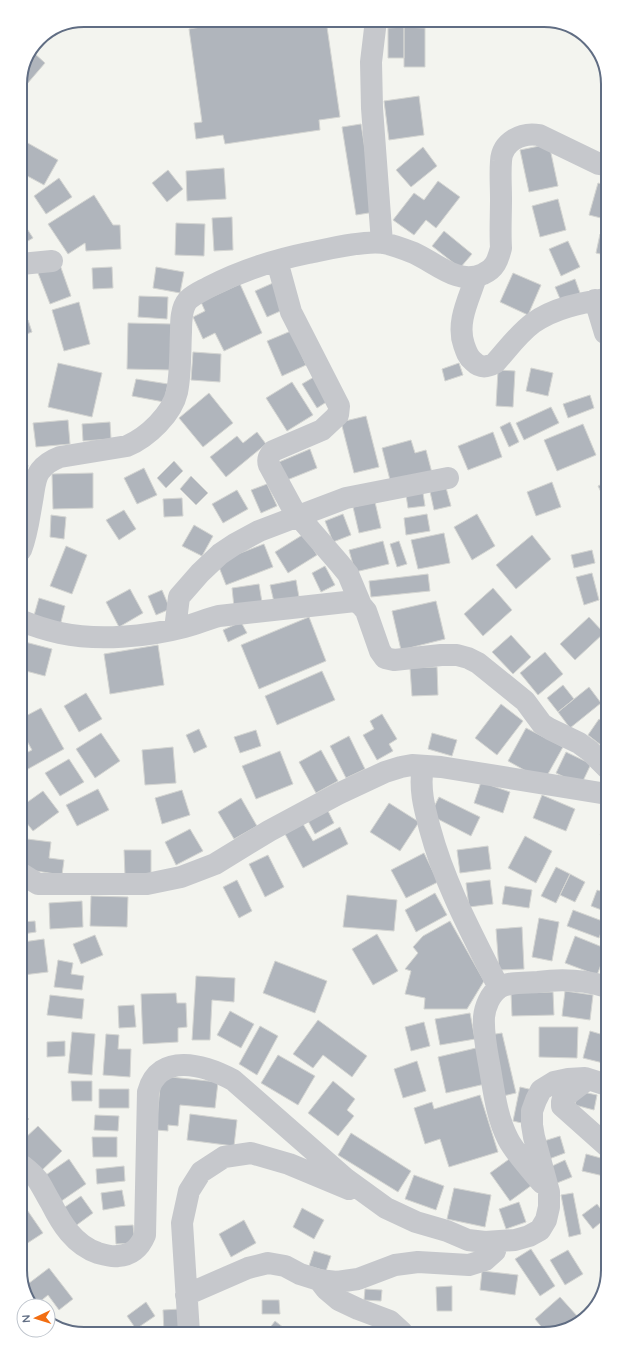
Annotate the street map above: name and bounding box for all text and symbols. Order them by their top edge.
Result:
north arrow [16,1298,56,1338]
text: N [19,1314,33,1323]

